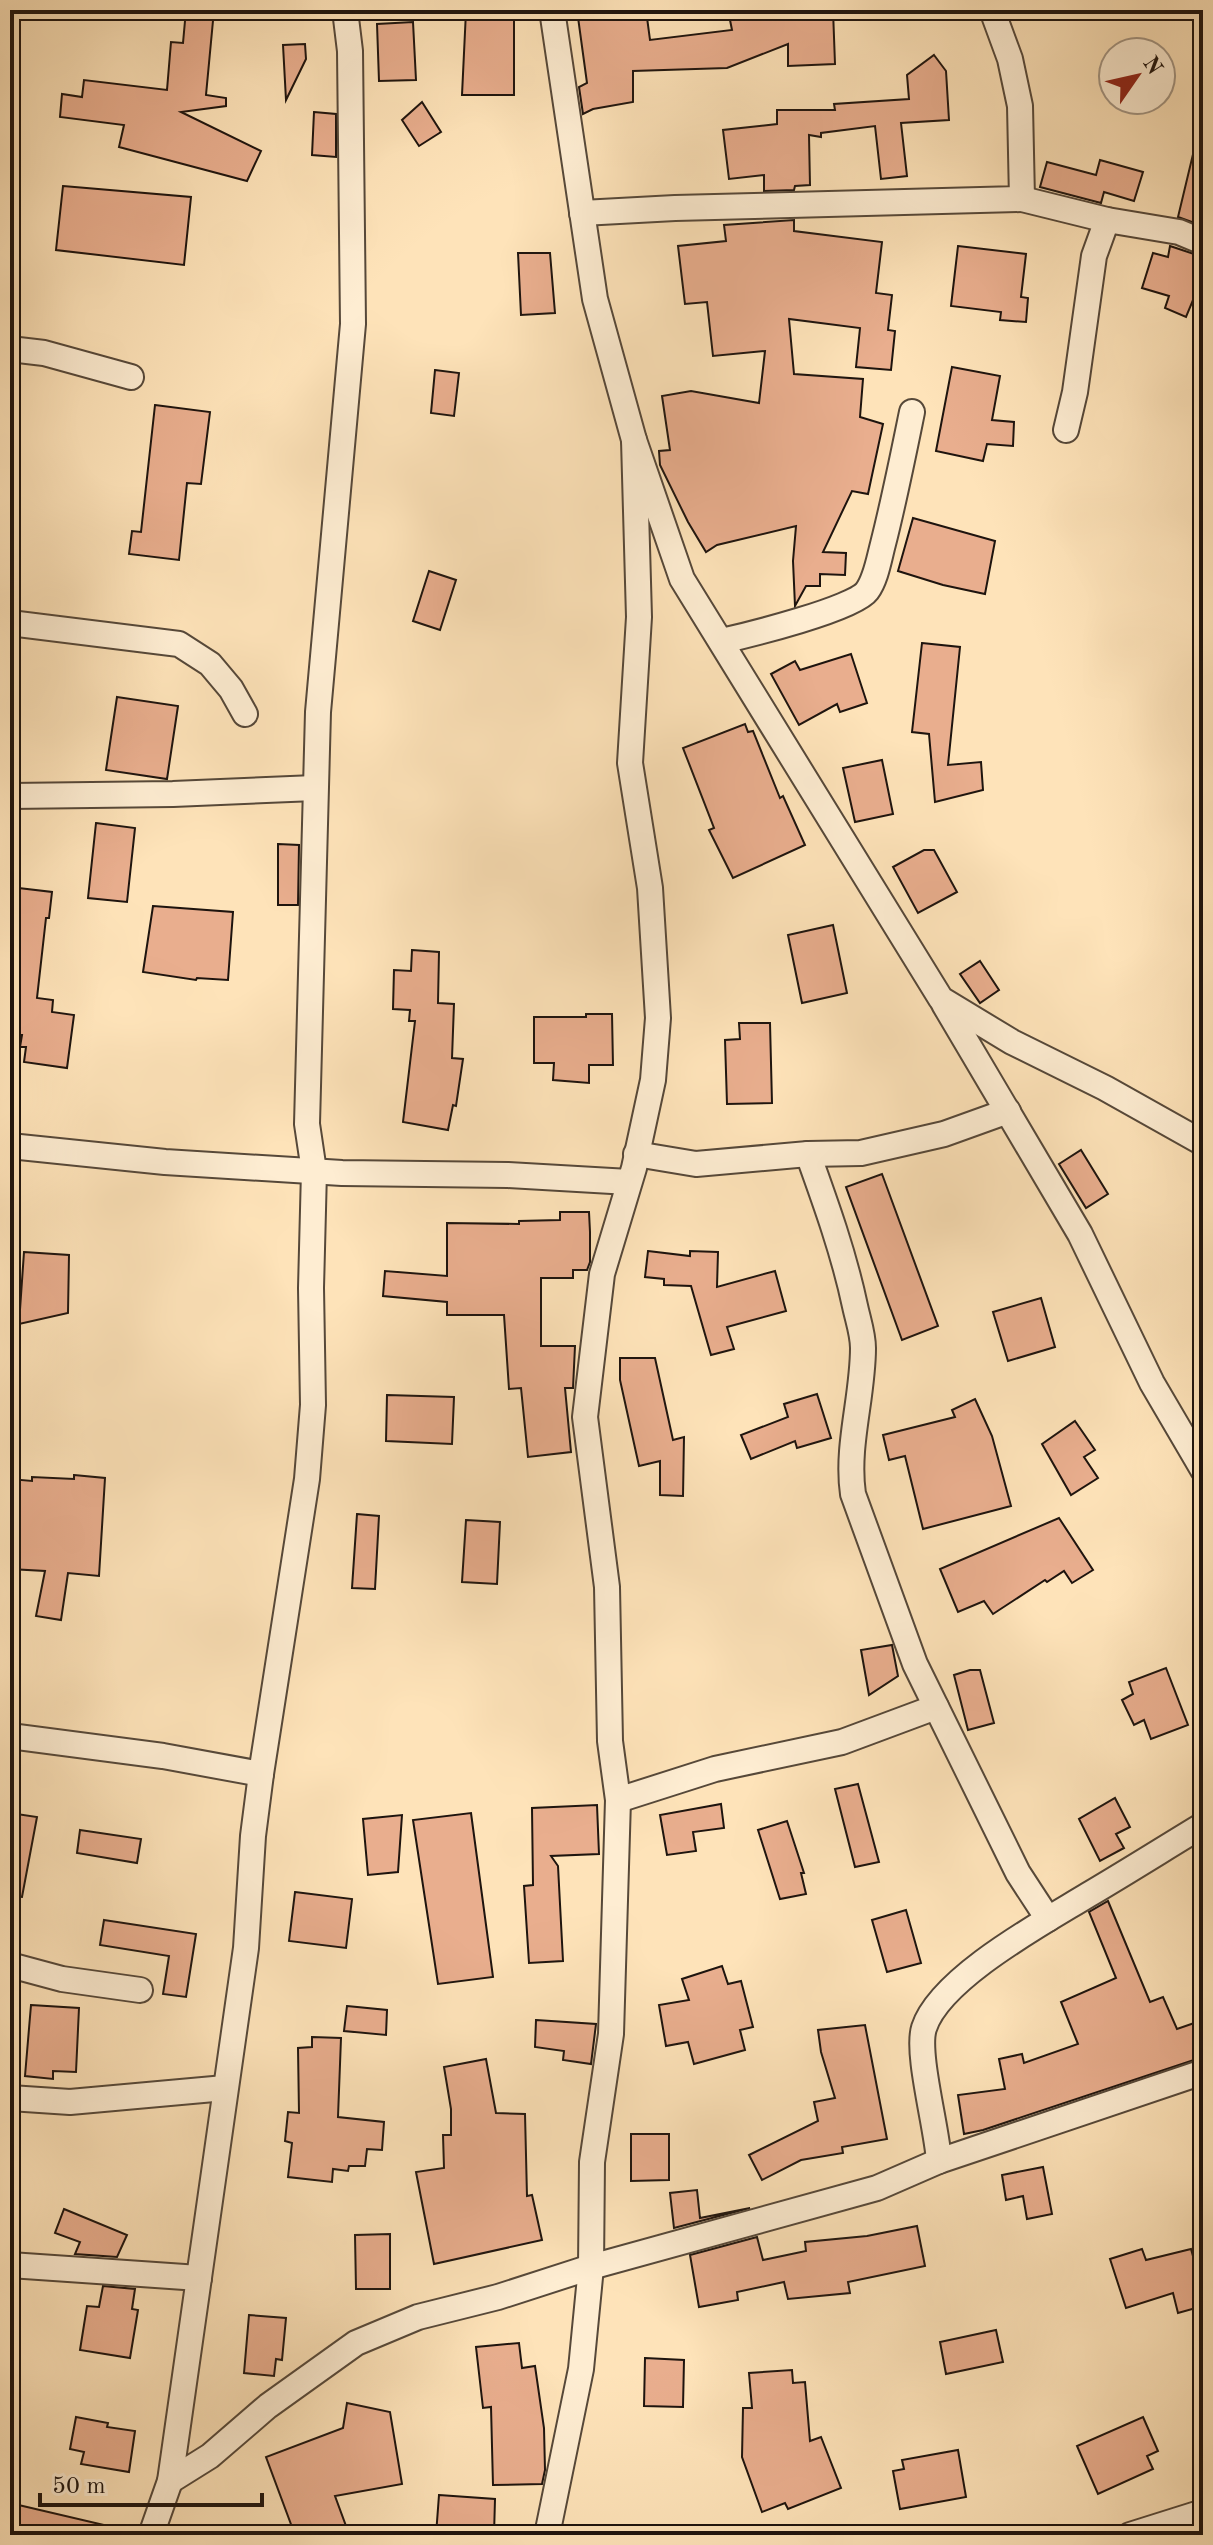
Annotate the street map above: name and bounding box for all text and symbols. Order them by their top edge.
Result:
north arrow [1097,36,1177,116]
text: N [1138,53,1166,79]
scale bar [40,2457,262,2507]
text: 50 m [52,2475,106,2499]

